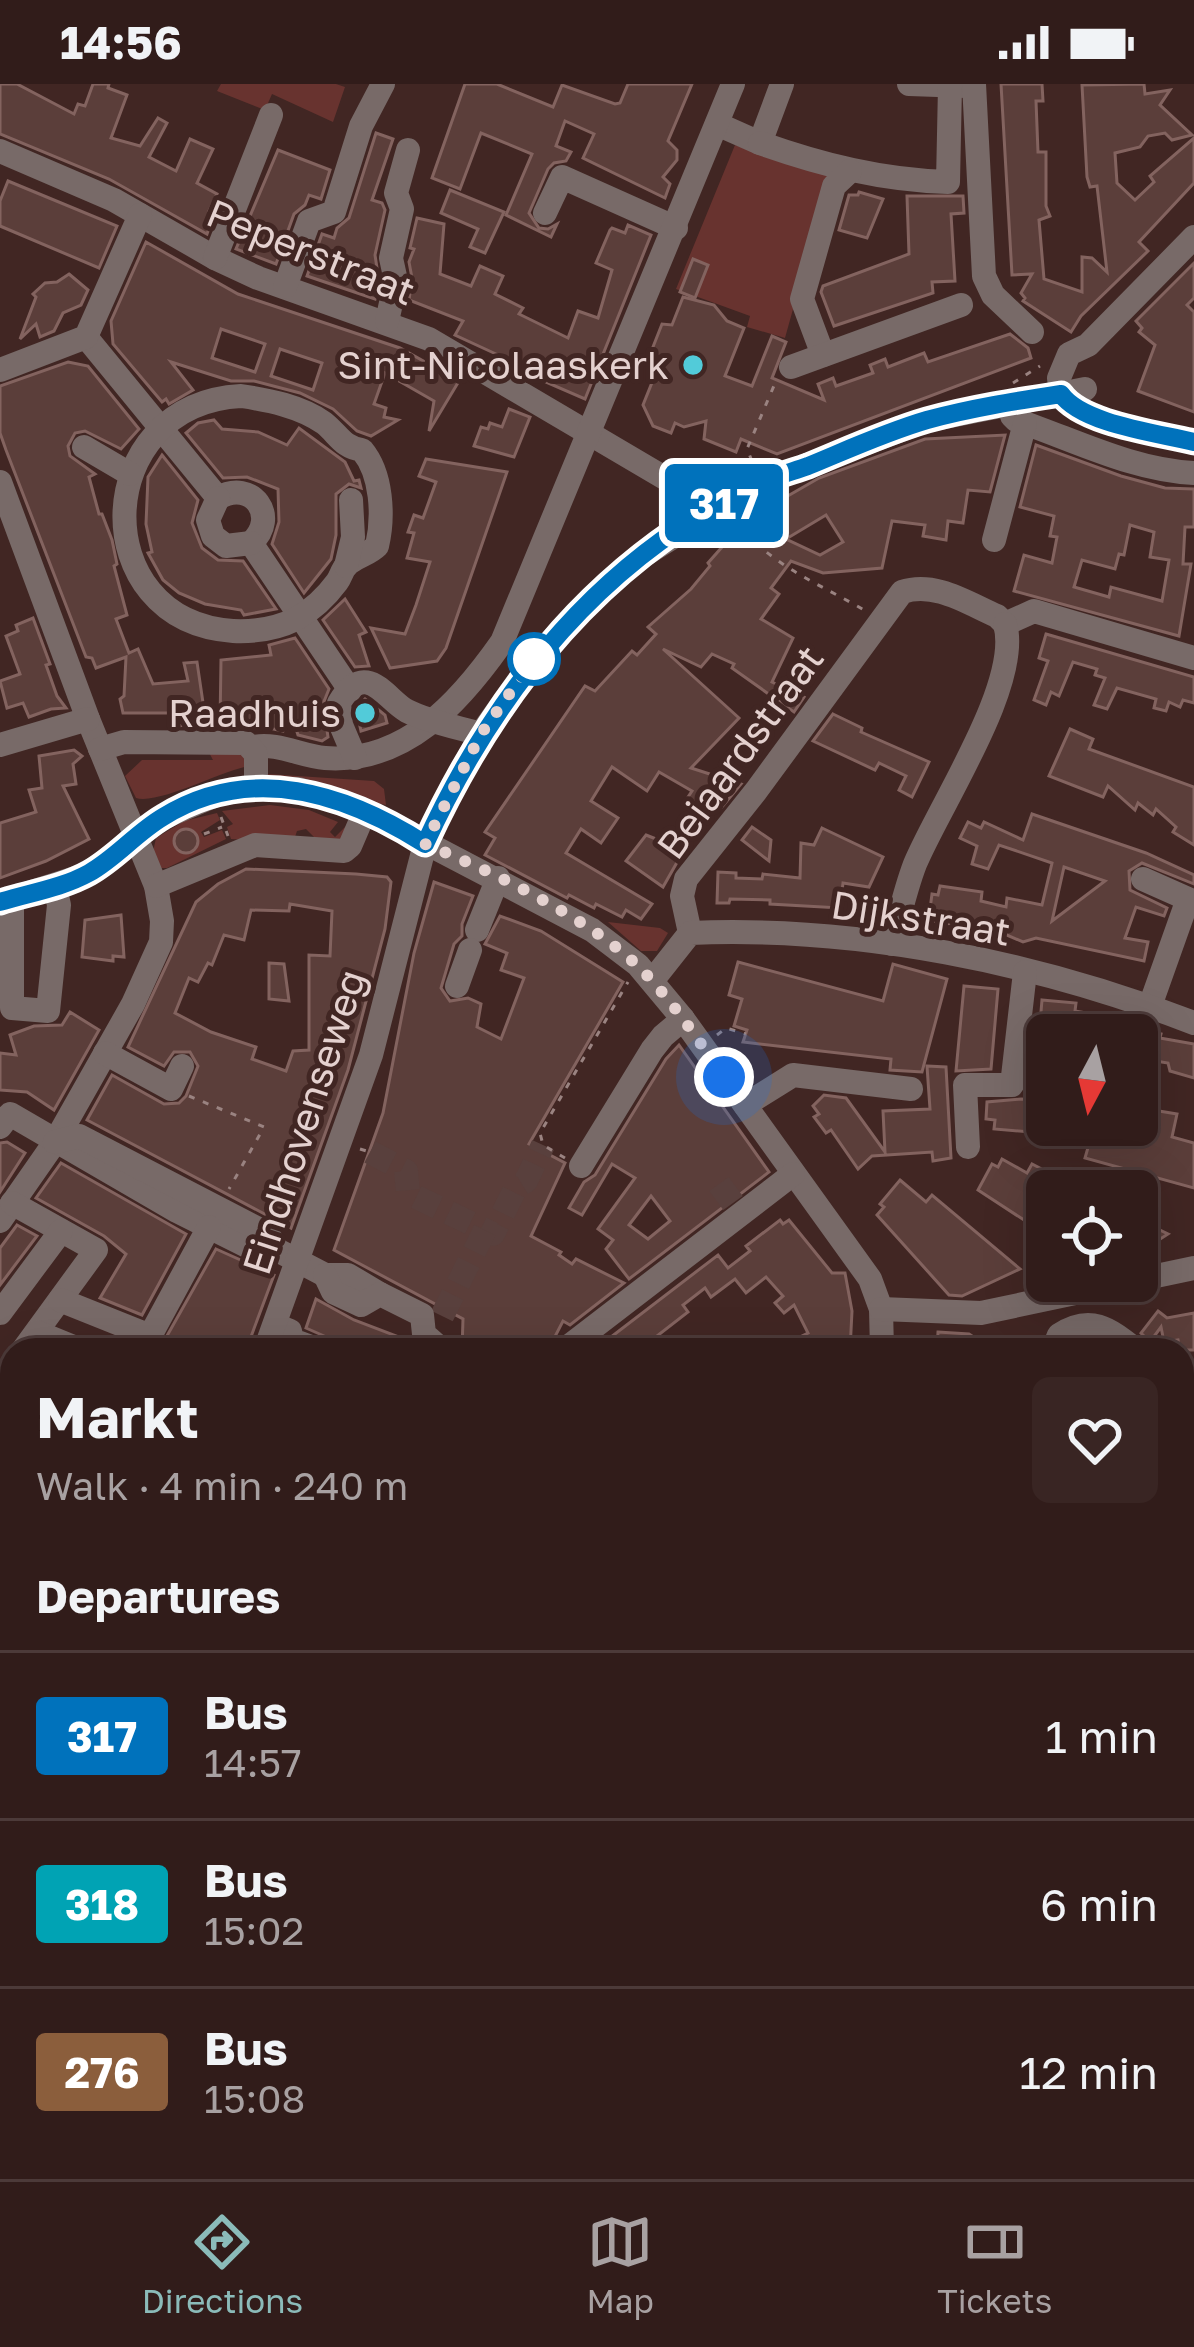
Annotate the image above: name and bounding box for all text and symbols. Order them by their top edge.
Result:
text: 14:56 [60,15,182,69]
street label: Peperstraat [200,189,422,315]
place label: Sint-Nicolaaskerk [337,341,669,388]
marker: Sint-Nicolaaskerk [680,352,706,378]
line badge: 317 [655,464,793,542]
text: 317 [689,478,759,528]
unlabelled marker [509,634,559,684]
street label: Beiaardstraat [646,636,833,868]
place label: Raadhuis [168,689,341,736]
marker: Raadhuis [352,700,378,726]
street label: Dijkstraat [828,880,1014,955]
street label: Eindhovenseweg [232,964,375,1280]
north arrow [1026,1014,1158,1146]
map controls [1026,1014,1158,1302]
your location [694,1047,754,1107]
button: locate [1026,1170,1158,1302]
button: heart [1032,1377,1158,1503]
text: Markt [36,1382,199,1451]
text: Walk · 4 min · 240 m [36,1462,408,1509]
text: Departures [36,1569,280,1623]
text: Bus [204,1685,288,1739]
text: 1 min [1045,1709,1158,1763]
text: 317 [67,1711,137,1761]
text: 14:57 [204,1739,302,1786]
text: Bus [204,1853,288,1907]
text: 6 min [1040,1877,1158,1931]
text: 318 [65,1879,139,1929]
text: 15:02 [204,1907,304,1954]
text: Bus [204,2021,288,2075]
text: 12 min [1019,2045,1158,2099]
text: 276 [64,2047,140,2097]
text: 15:08 [204,2075,305,2122]
tab: Directions [142,2209,303,2320]
tab: Map [586,2209,654,2320]
tab: Tickets [937,2209,1052,2320]

